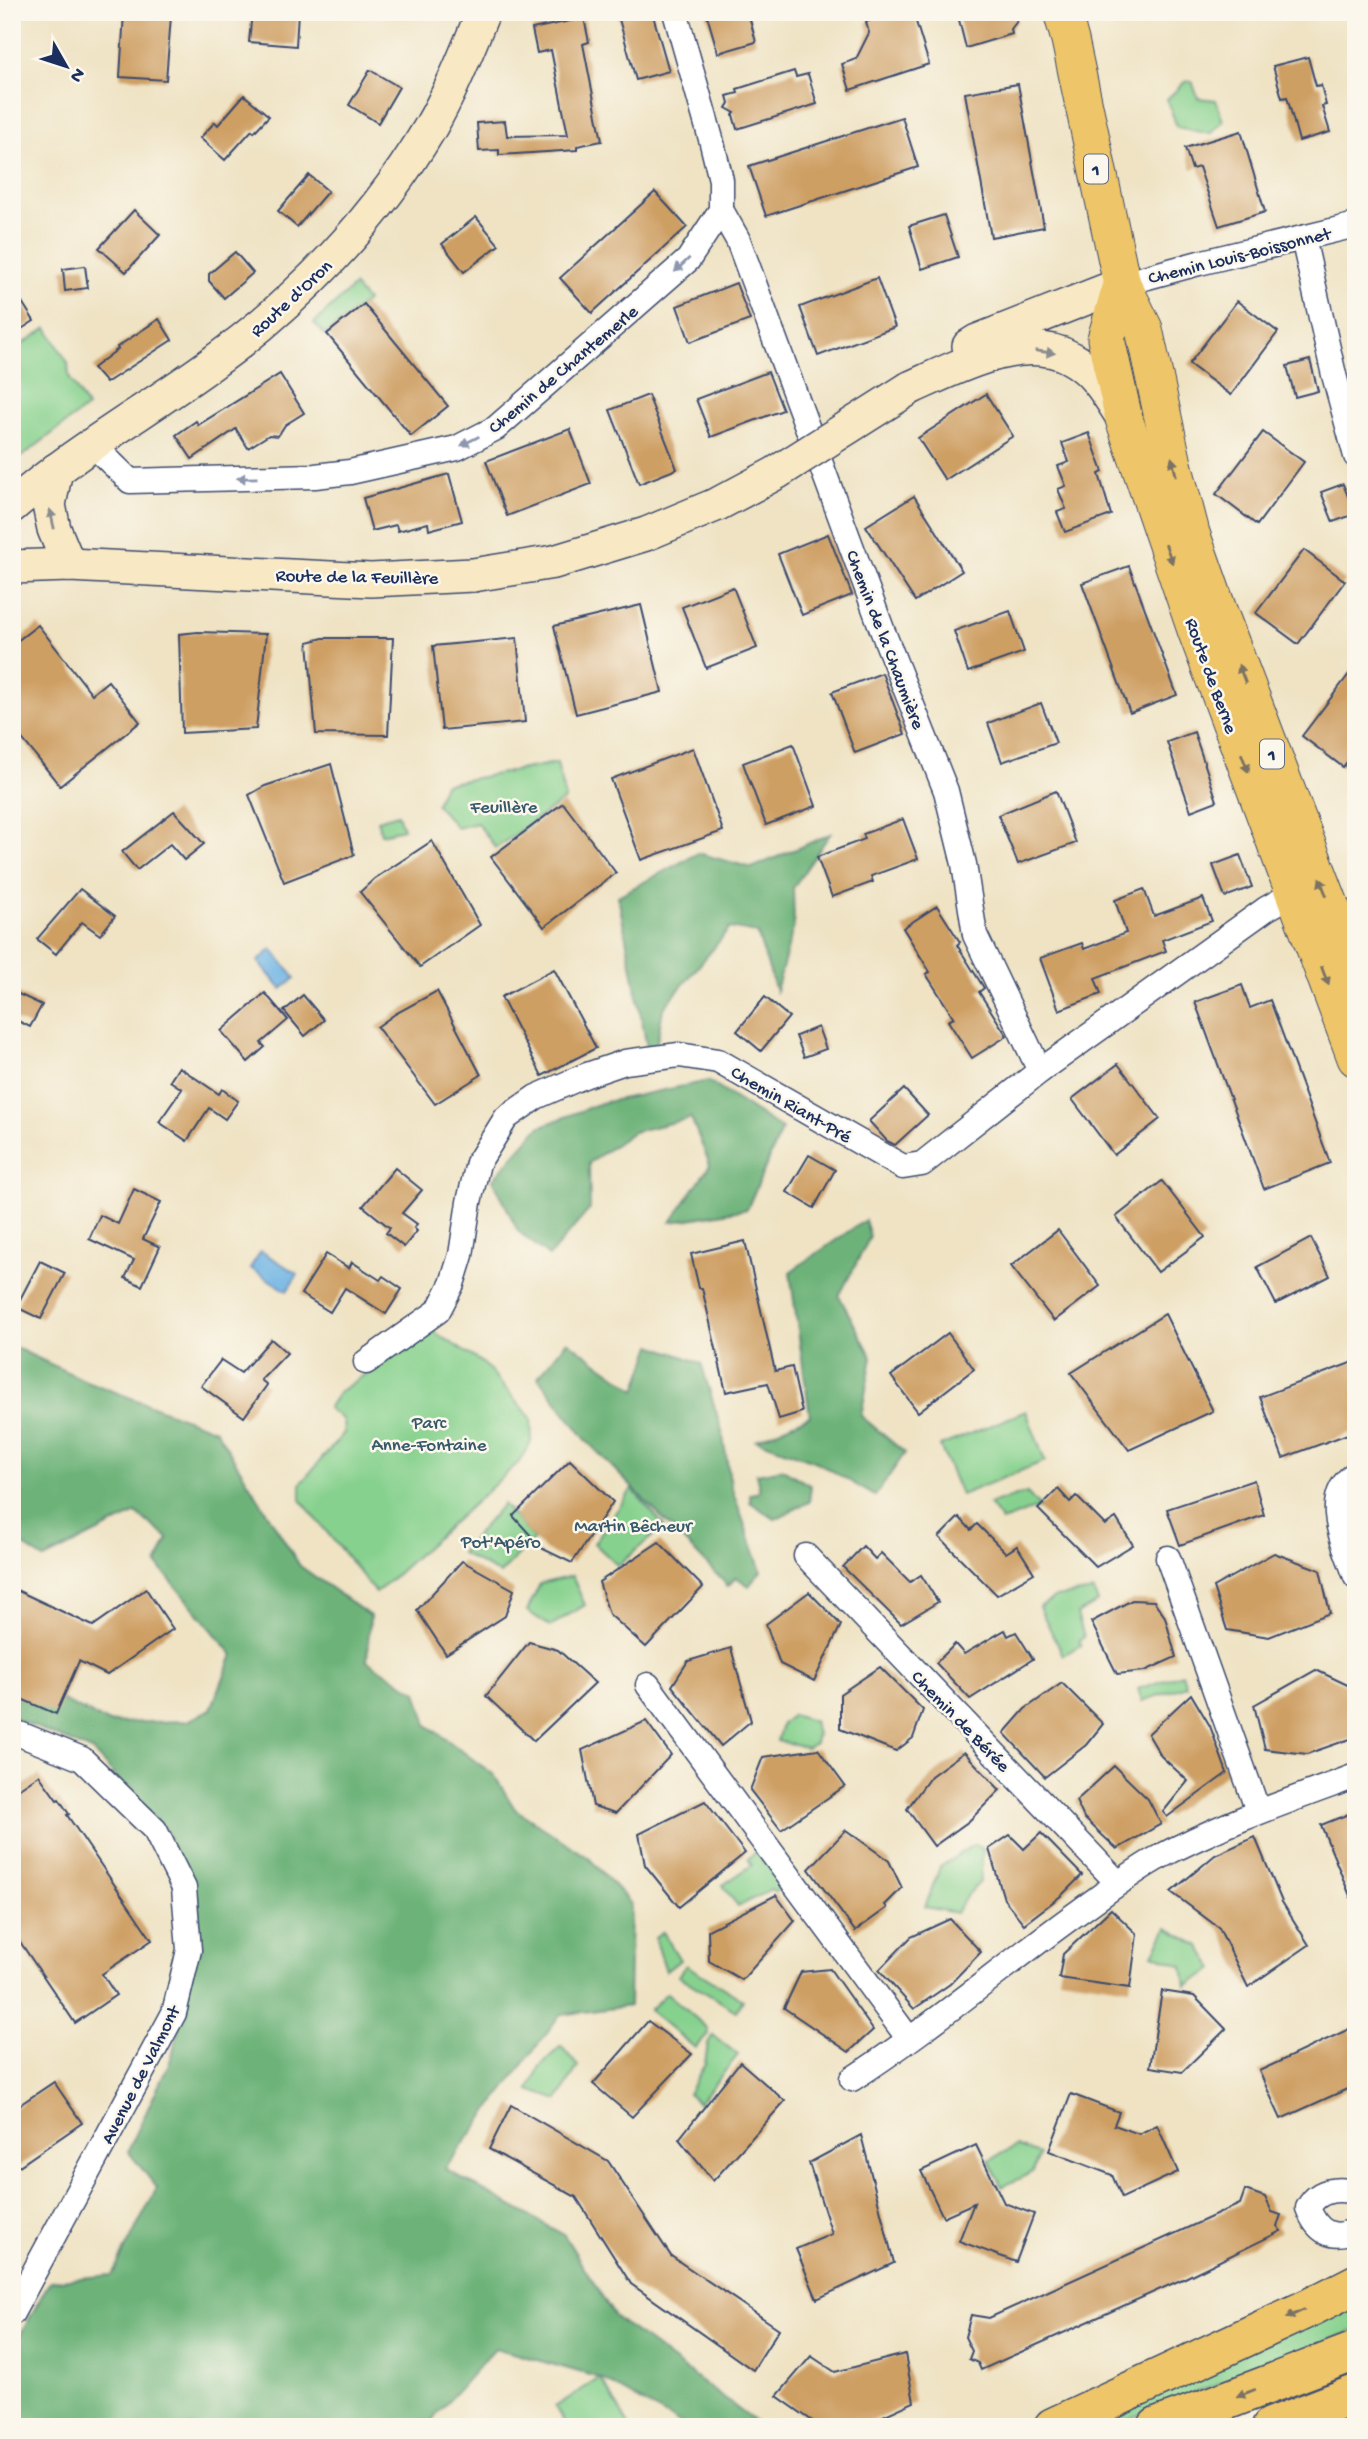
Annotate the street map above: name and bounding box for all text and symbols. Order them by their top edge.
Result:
north arrow [32,32,102,102]
text: N [64,62,89,87]
road number: 1 [1084,154,1108,184]
street label: Chemin Louis-Boissonnet [1146,223,1336,291]
street label: Route d'Oron [247,256,338,343]
one-way arrow [673,257,691,273]
street label: Chemin de Chantemerle [485,301,644,440]
one-way arrow [1034,346,1056,357]
one-way arrow [460,436,480,447]
one-way arrow [1168,456,1179,478]
one-way arrow [236,472,258,484]
one-way arrow [46,507,57,529]
one-way arrow [1164,543,1175,564]
street label: Chemin de la Chaumière [839,547,929,733]
street label: Route de la Feuillère [275,566,439,591]
street label: Route de Berne [1178,615,1241,737]
one-way arrow [1237,664,1248,685]
road number: 1 [1260,740,1284,768]
one-way arrow [1240,753,1251,774]
park label: Feuillère [469,797,538,820]
one-way arrow [1317,876,1328,897]
one-way arrow [1320,966,1331,987]
street label: Chemin Riant-Pré [726,1062,855,1150]
park label: Parc Anne-Fontaine [372,1413,487,1458]
park label: Martin Bêcheur [574,1516,694,1539]
park label: Pot'Apéro [460,1532,541,1555]
street label: Chemin de Bérée [905,1667,1014,1778]
street label: Avenue de Valmont [97,2000,188,2149]
one-way arrow [1285,2308,1305,2320]
one-way arrow [1236,2388,1257,2399]

